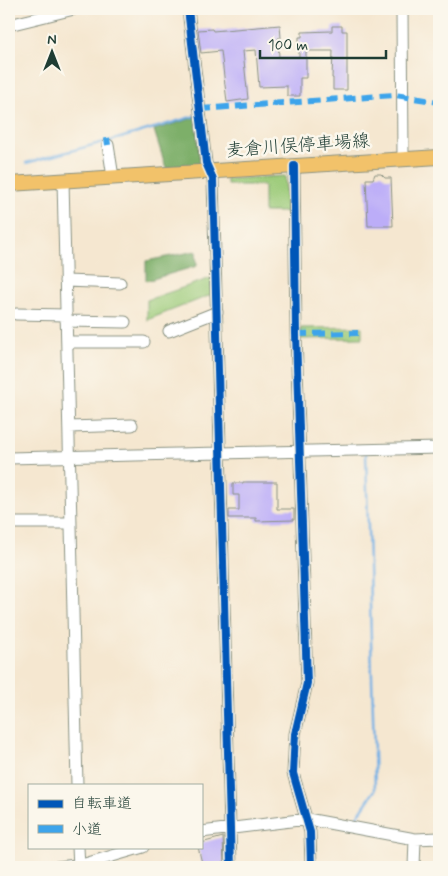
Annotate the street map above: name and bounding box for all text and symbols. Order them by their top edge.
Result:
north arrow [28,28,78,78]
scale bar [260,28,387,60]
text: N [47,31,57,49]
text: 100 m [268,36,308,56]
street label: 麦倉川俣停車場線 [225,129,371,163]
legend [28,784,202,848]
text: 自転車道 [72,794,132,814]
text: 小道 [72,820,102,840]

